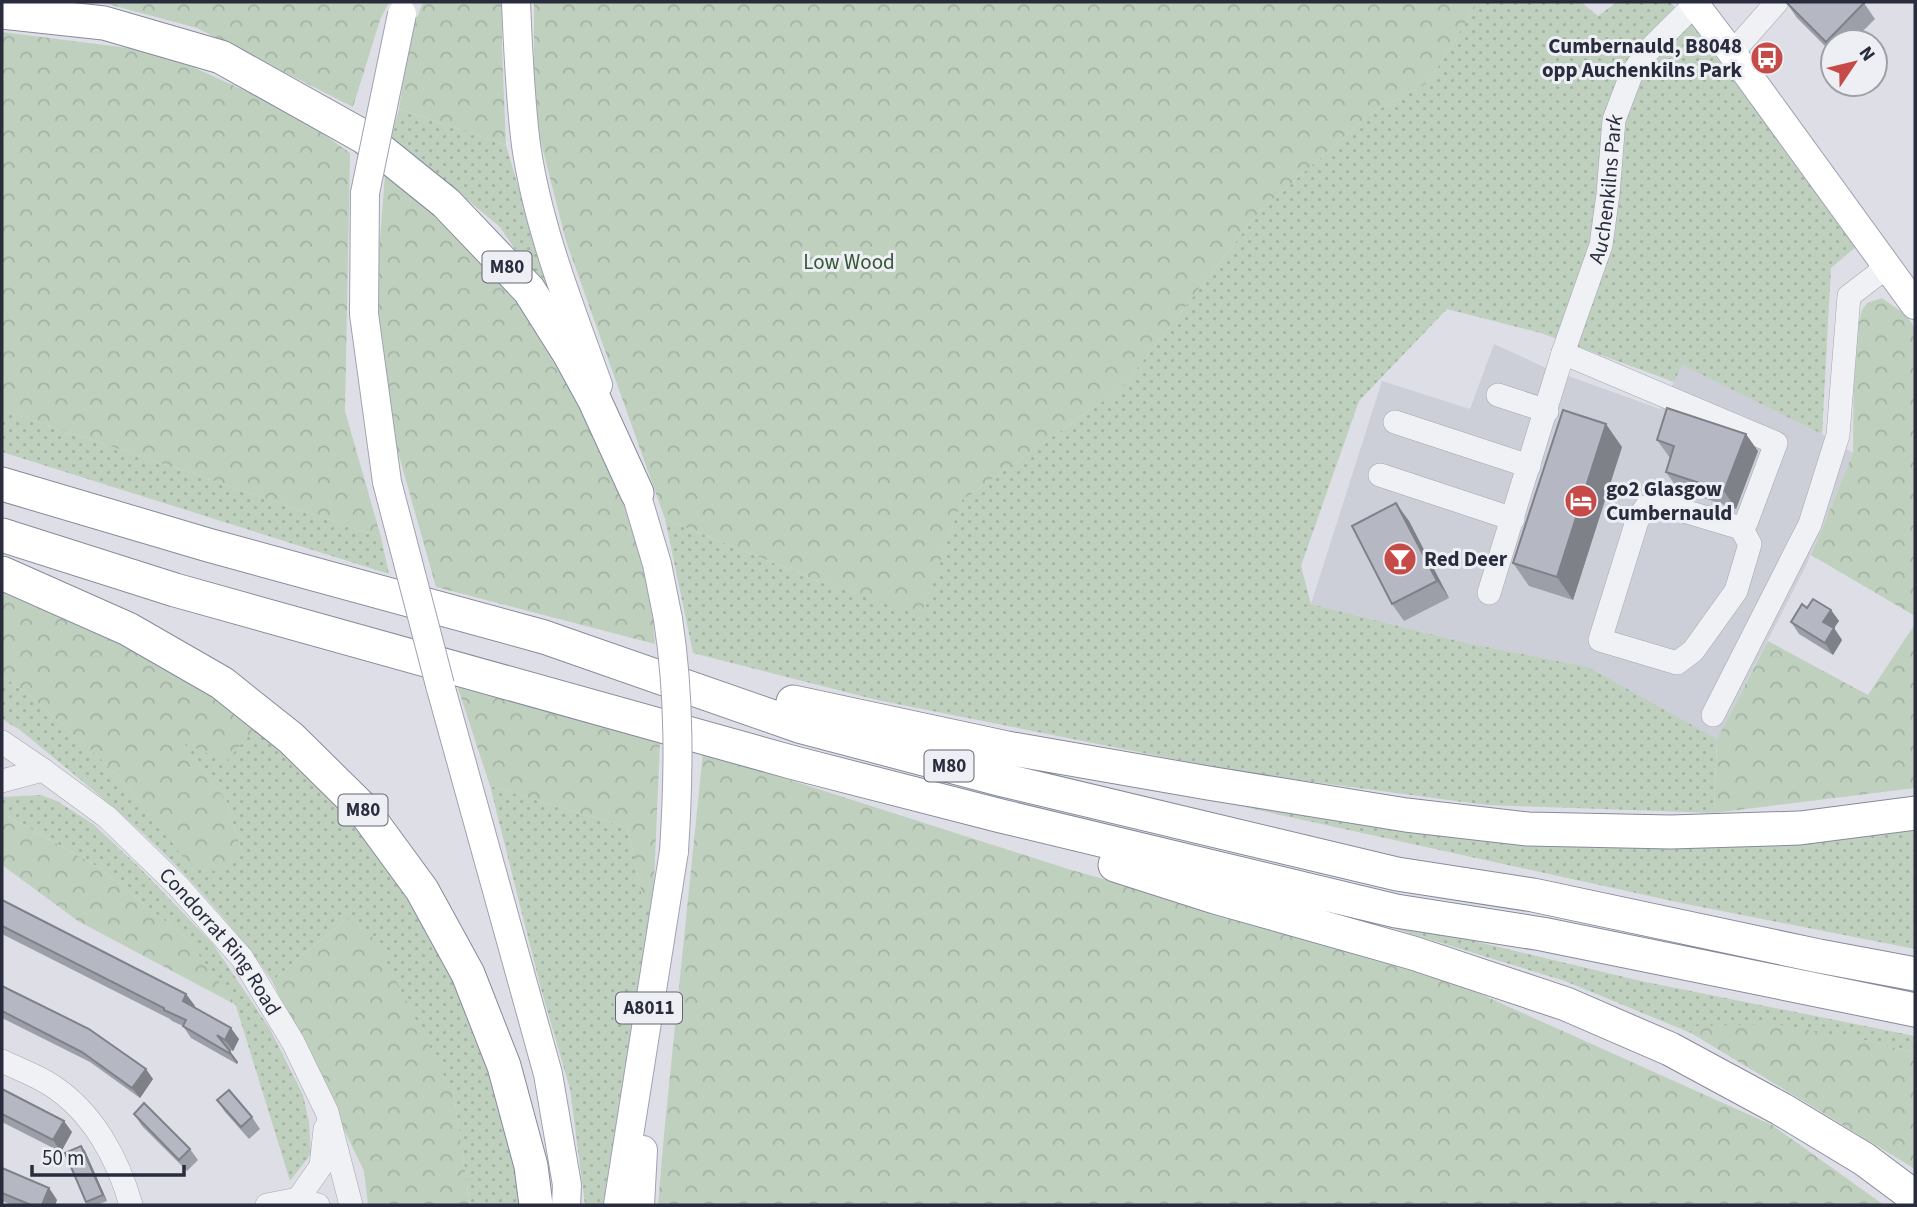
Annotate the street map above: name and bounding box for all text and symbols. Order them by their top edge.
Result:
north arrow [1819,28,1889,98]
place label: Cumbernauld, B8048 opp Auchenkilns Park [1542,31,1742,85]
bus stop icon: Cumbernauld, B8048 opp Auchenkilns Park [1748,39,1786,77]
text: N [1852,41,1881,67]
street label: Auchenkilns Park [1581,109,1630,268]
park label: Low Wood [803,247,895,277]
road number: M80 [482,252,532,282]
place label: go2 Glasgow Cumbernauld [1606,474,1732,528]
hotel icon: go2 Glasgow Cumbernauld [1562,482,1600,520]
bar icon: Red Deer [1381,540,1419,578]
place label: Red Deer [1424,544,1508,574]
road number: M80 [925,750,974,782]
road number: M80 [338,794,388,825]
street label: Condorrat Ring Road [152,861,288,1021]
road number: A8011 [616,992,682,1024]
scale bar [32,1134,184,1178]
text: 50 m [42,1143,84,1173]

